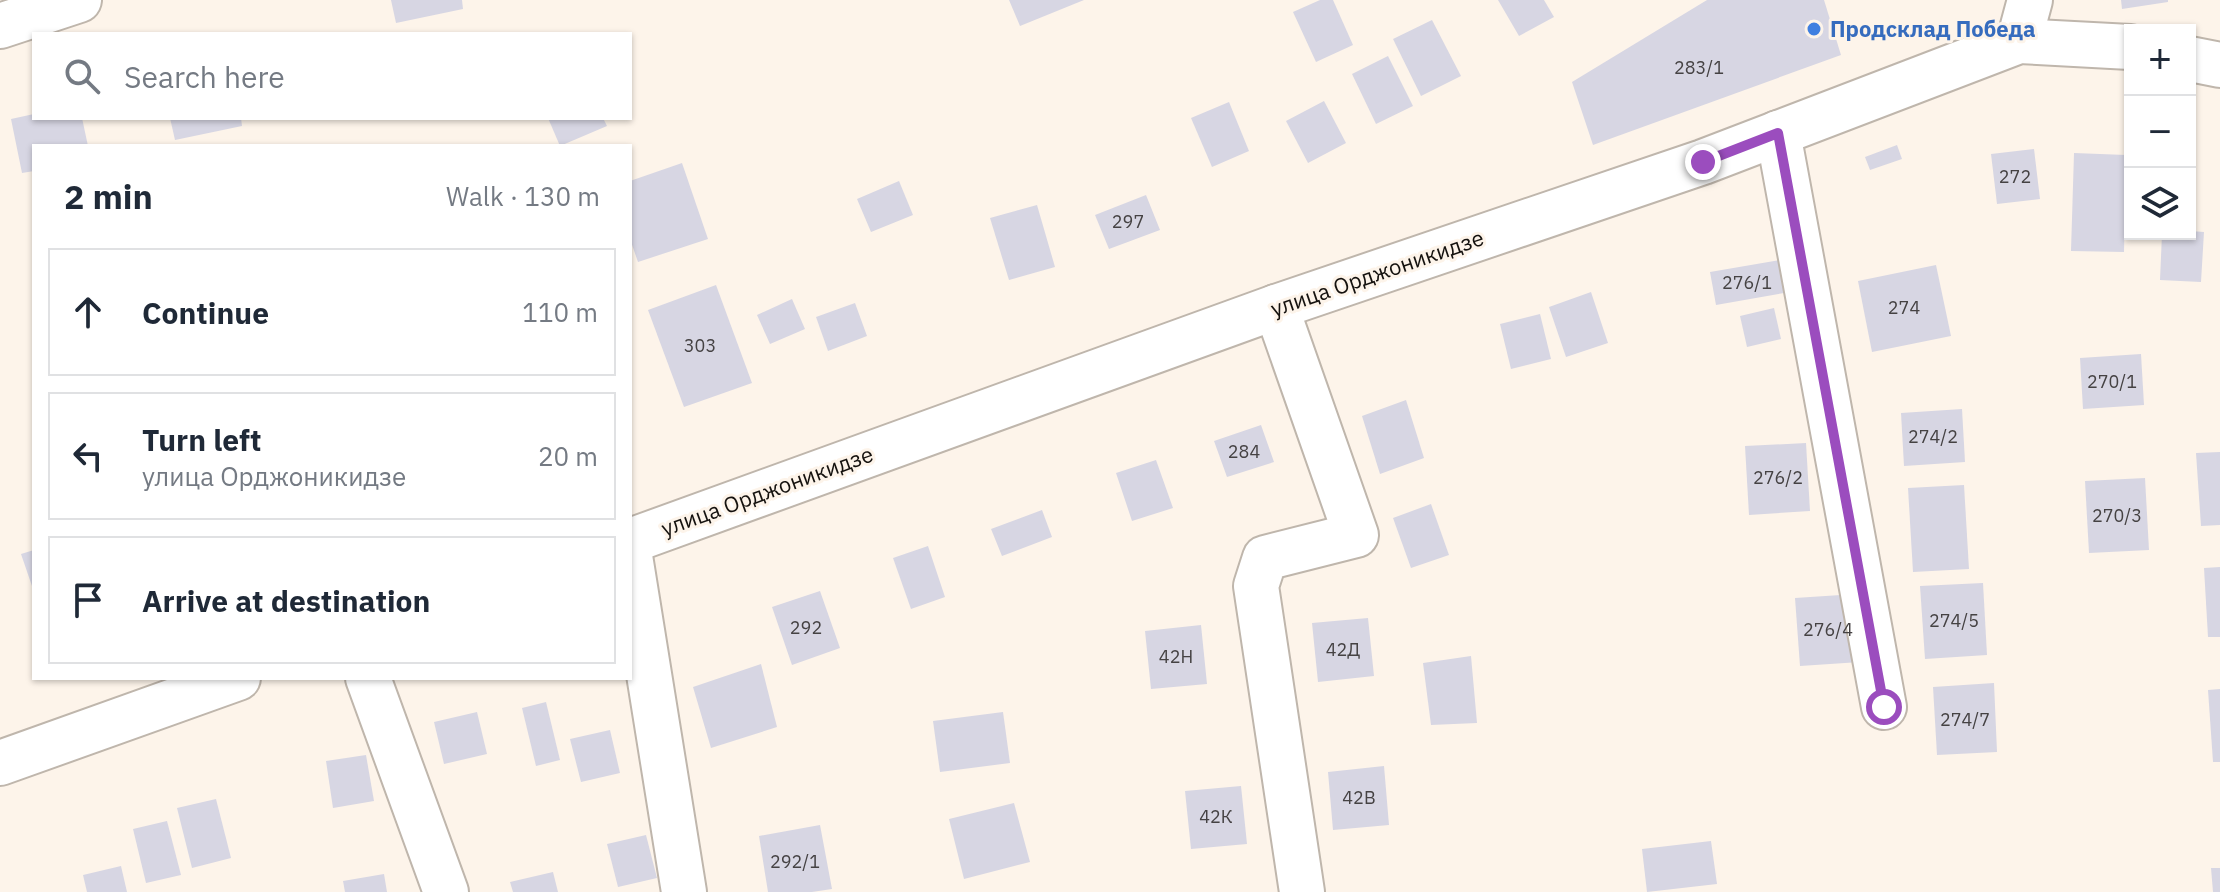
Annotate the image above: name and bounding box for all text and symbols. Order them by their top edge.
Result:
place label: Продсклад Победа [1830,14,2036,43]
marker: Продсклад Победа [1805,20,1823,38]
map controls [2124,24,2196,240]
button: + [2124,24,2196,96]
search box [32,32,632,120]
icon: search [60,54,104,98]
house number: 283/1 [1674,56,1724,79]
text: Search here [124,57,285,96]
button: − [2124,96,2196,168]
route end [1685,144,1721,180]
house number: 272 [1999,165,2031,188]
button: layers [2124,168,2196,240]
text: 2 min [64,174,153,218]
text: Walk · 130 m [446,179,600,213]
house number: 297 [1112,210,1144,233]
street label: улица Орджоникидзе [1266,222,1487,323]
house number: 276/1 [1722,271,1772,294]
icon: ahead [66,290,110,334]
text: Continue [142,293,269,332]
text: 110 m [522,295,598,329]
house number: 274 [1888,296,1920,319]
house number: 303 [684,334,716,357]
house number: 270/1 [2087,370,2137,393]
text: Turn left [142,420,261,459]
house number: 274/2 [1908,425,1958,448]
icon: left [66,434,110,478]
text: 20 m [538,439,598,473]
street label: улица Орджоникидзе [657,439,877,542]
house number: 284 [1228,440,1260,463]
text: улица Орджоникидзе [142,459,406,493]
house number: 276/2 [1753,466,1803,489]
house number: 270/3 [2092,504,2142,527]
icon: arrive [66,578,110,622]
text: Arrive at destination [142,581,430,620]
house number: 274/5 [1929,609,1979,632]
house number: 292 [790,616,822,639]
house number: 276/4 [1803,618,1853,641]
house number: 42Д [1326,638,1360,661]
house number: 42Н [1159,645,1193,668]
route start [1866,689,1902,725]
house number: 274/7 [1940,708,1990,731]
house number: 42В [1342,786,1376,809]
house number: 42К [1199,805,1233,828]
house number: 292/1 [770,850,820,873]

